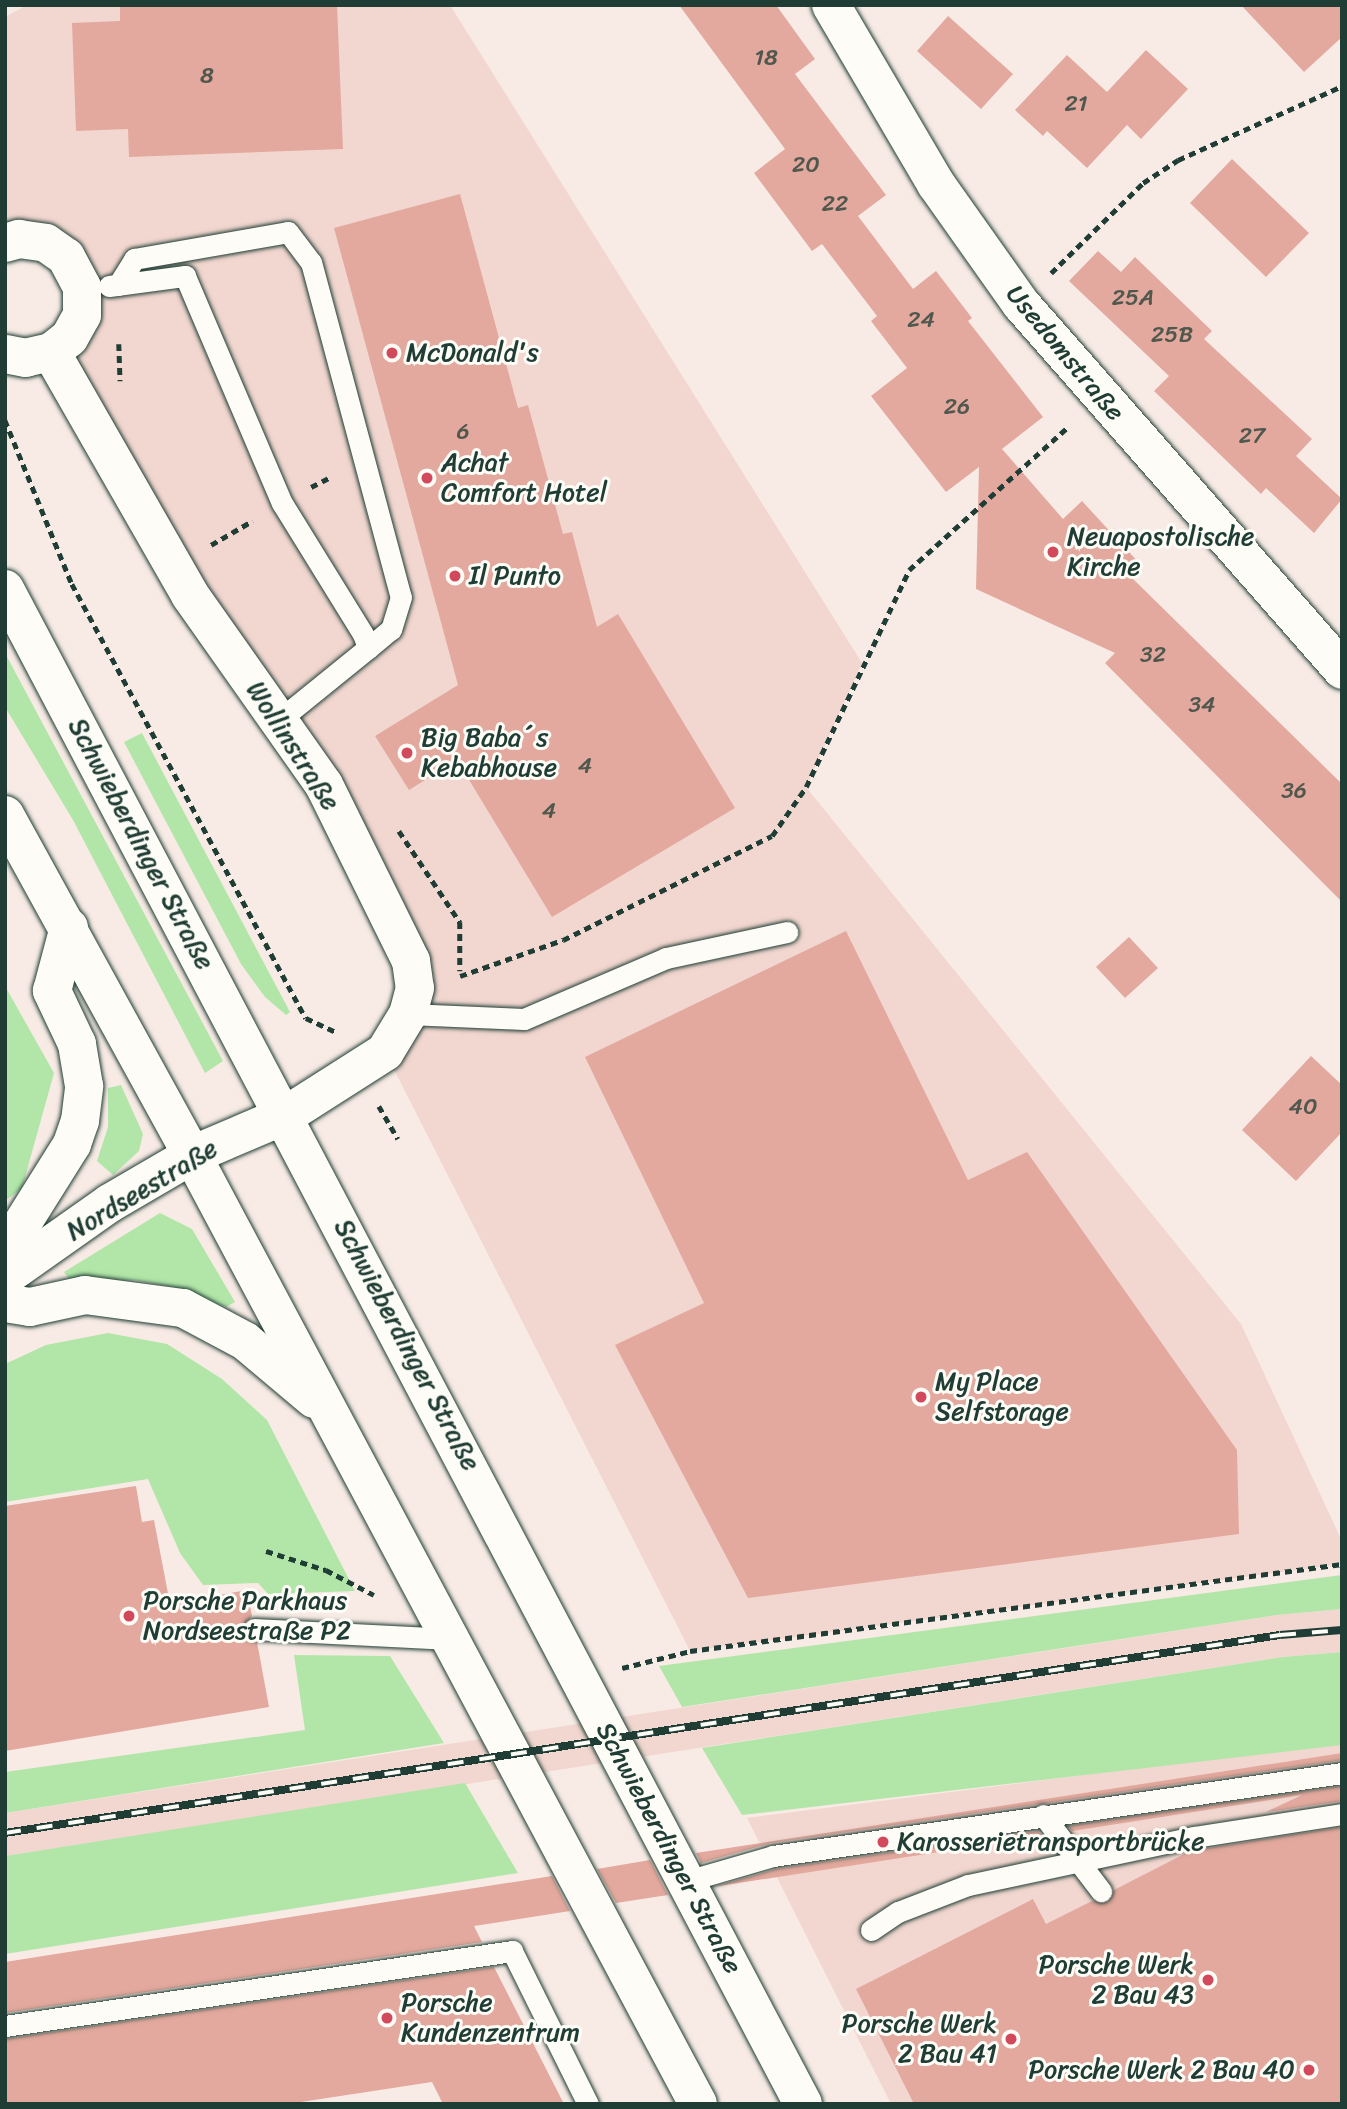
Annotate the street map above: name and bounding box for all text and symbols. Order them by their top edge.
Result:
house number: 18 [754,44,778,72]
house number: 8 [200,62,214,90]
house number: 21 [1064,90,1088,118]
house number: 20 [792,151,820,179]
house number: 22 [822,190,848,218]
street label: Usedomstraße [999,279,1131,427]
house number: 25A [1112,284,1154,312]
house number: 24 [907,306,935,334]
house number: 25B [1151,321,1193,349]
place label: McDonald's [406,337,539,369]
marker: McDonald's [384,345,400,361]
house number: 26 [944,393,970,421]
house number: 6 [456,418,470,446]
house number: 27 [1239,422,1265,450]
place label: Achat Comfort Hotel [441,447,607,508]
marker: Achat Comfort Hotel [419,470,435,486]
place label: Neuapostolische Kirche [1067,521,1254,582]
marker: Neuapostolische Kirche [1045,544,1061,560]
place label: Il Punto [469,560,562,592]
marker: Il Punto [447,568,463,584]
house number: 32 [1140,641,1166,669]
street label: Wollinstraße [240,676,346,816]
house number: 34 [1188,691,1216,719]
street label: Schwieberdinger Straße [61,713,221,975]
place label: Big Baba´s Kebabhouse [421,722,557,784]
marker: Big Baba´s Kebabhouse [399,745,415,761]
house number: 4 [578,752,592,780]
house number: 36 [1281,777,1307,805]
house number: 4 [542,797,556,825]
house number: 40 [1289,1093,1317,1121]
street label: Nordseestraße [61,1133,223,1247]
street label: Schwieberdinger Straße [327,1214,487,1476]
place label: My Place Selfstorage [935,1366,1069,1428]
marker: My Place Selfstorage [913,1389,929,1405]
place label: Porsche Parkhaus Nordseestraße P2 [143,1585,351,1646]
marker: Porsche Parkhaus Nordseestraße P2 [121,1608,137,1624]
street label: Schwieberdinger Straße [589,1717,749,1979]
place label: Karosserietransportbrücke [897,1826,1205,1858]
marker: Karosserietransportbrücke [875,1834,891,1850]
place label: Porsche Werk 2 Bau 43 [1038,1949,1194,2010]
marker: Porsche Werk 2 Bau 43 [1200,1972,1216,1988]
place label: Porsche Kundenzentrum [401,1987,580,2048]
place label: Porsche Werk 2 Bau 41 [841,2008,997,2070]
marker: Porsche Kundenzentrum [379,2010,395,2026]
marker: Porsche Werk 2 Bau 41 [1003,2031,1019,2047]
place label: Porsche Werk 2 Bau 40 [1027,2054,1295,2086]
marker: Porsche Werk 2 Bau 40 [1301,2062,1317,2078]

